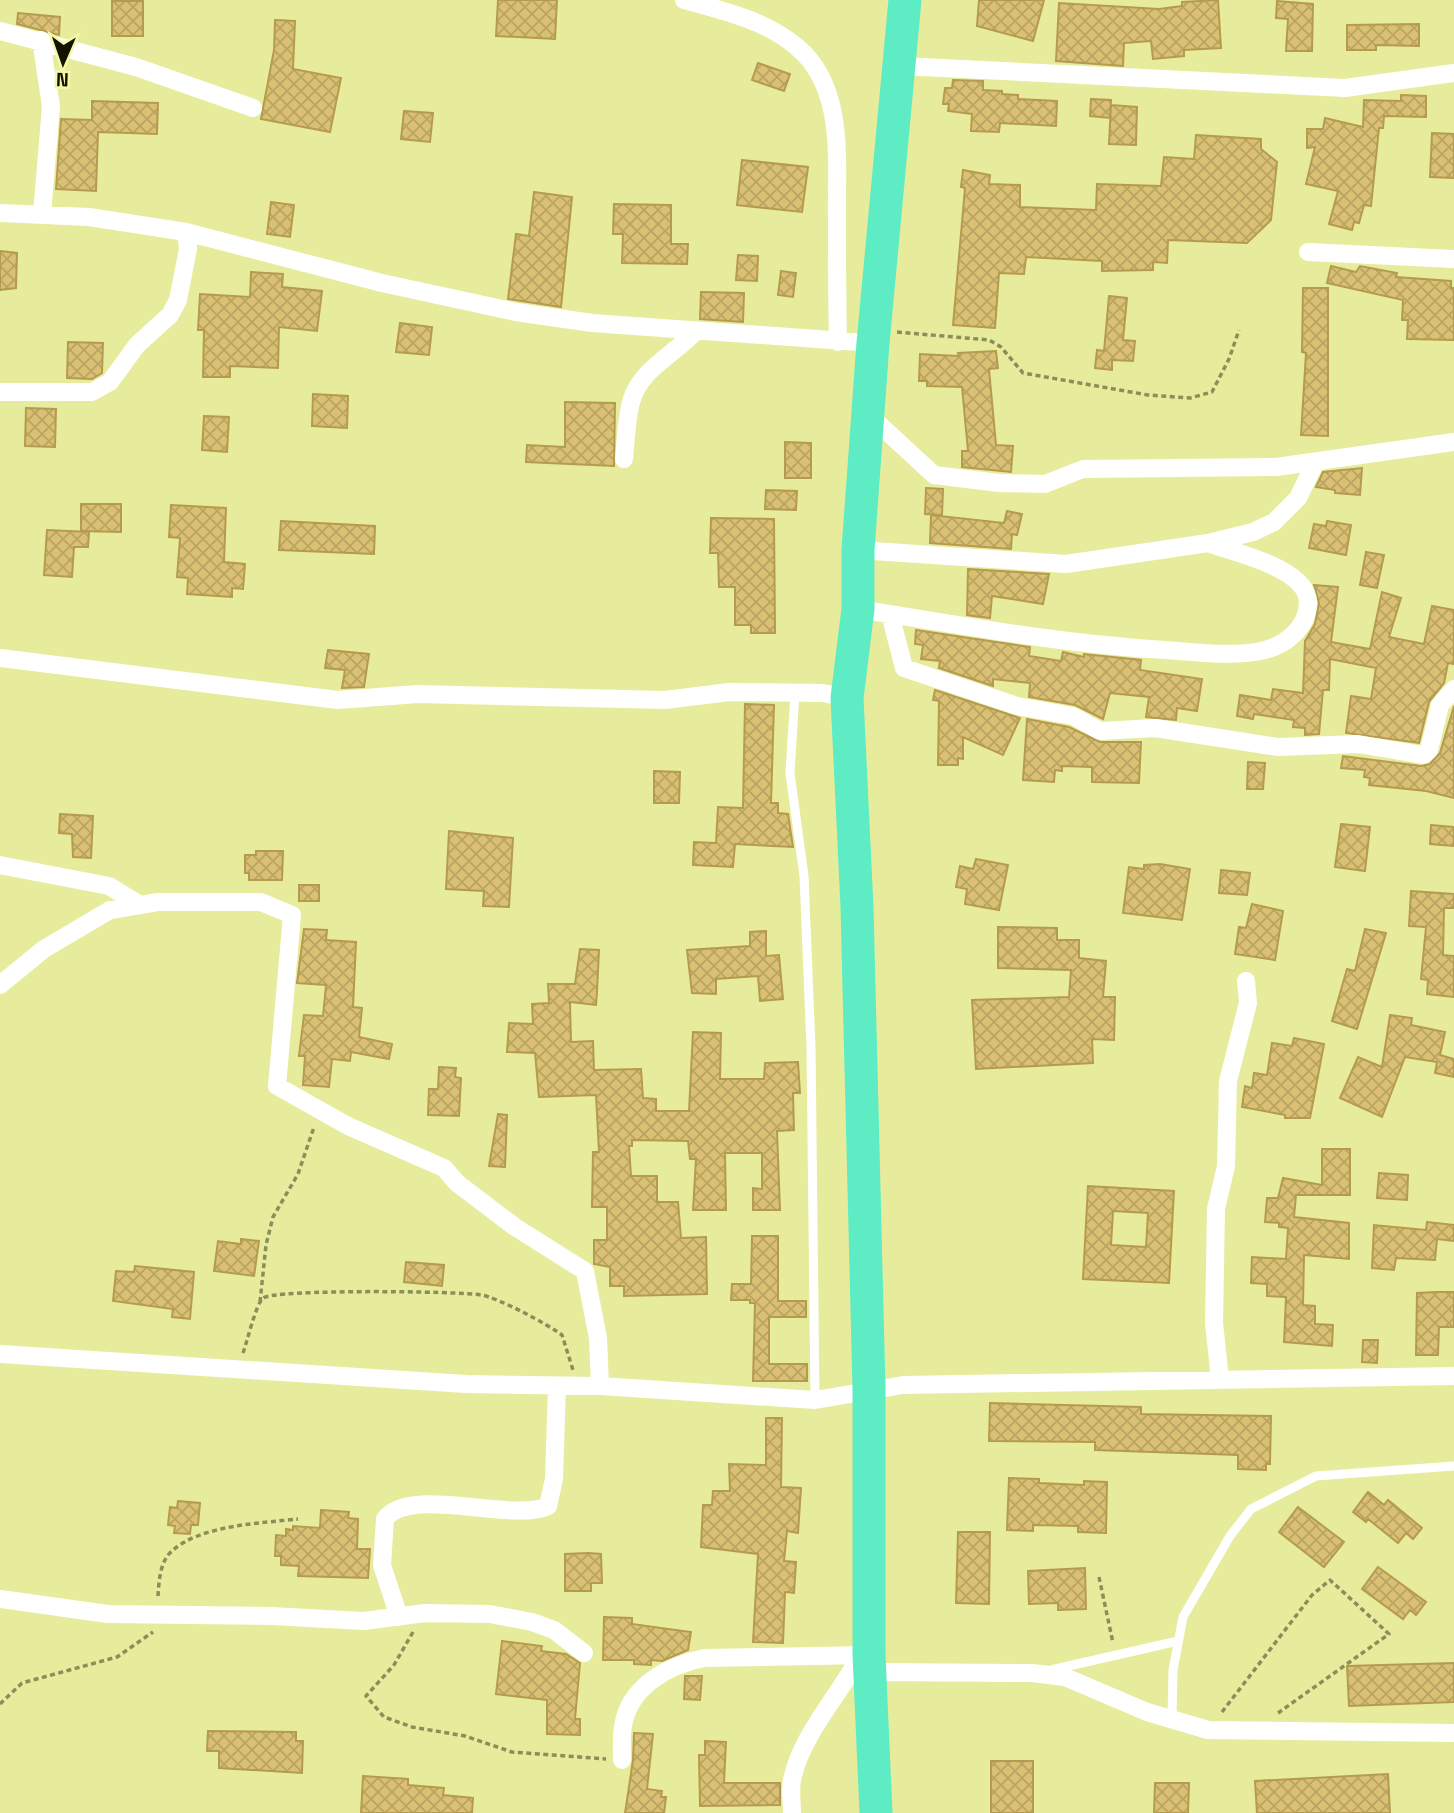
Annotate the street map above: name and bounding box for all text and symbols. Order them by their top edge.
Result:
north arrow [28,28,98,98]
text: N [56,67,69,92]

